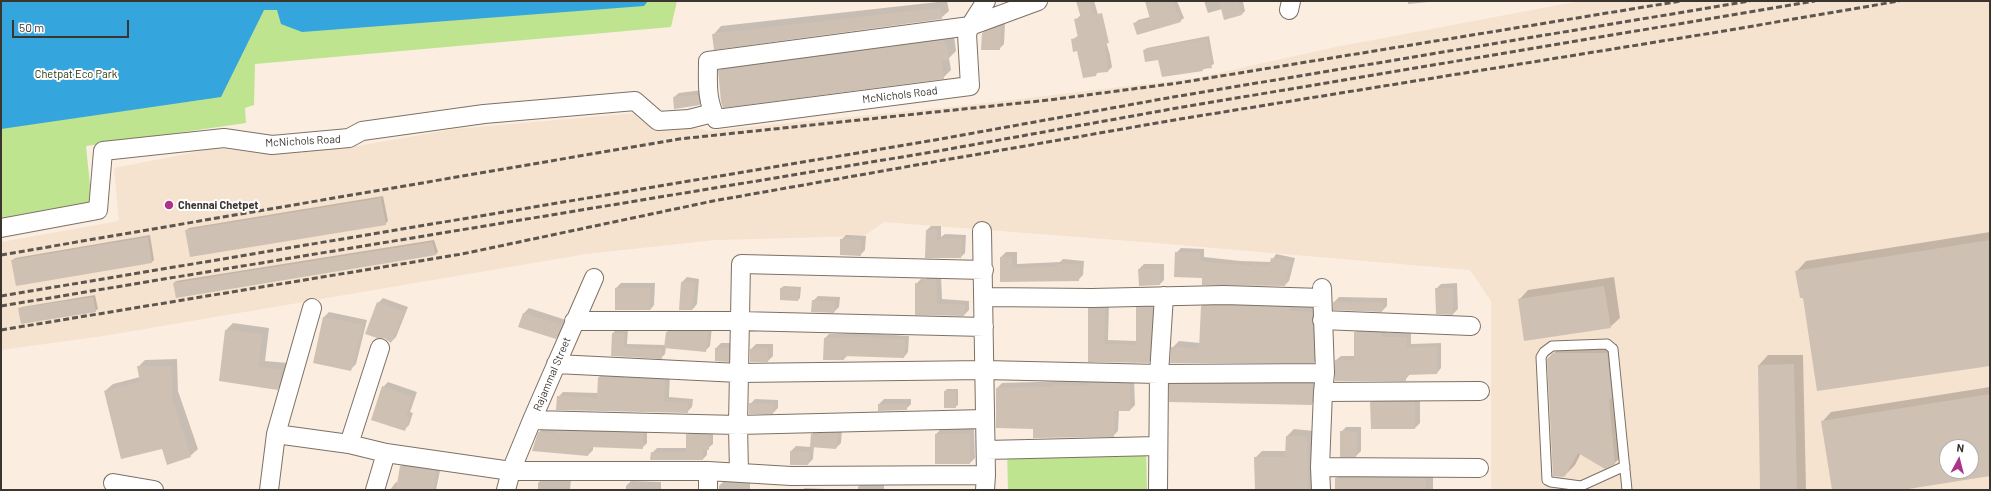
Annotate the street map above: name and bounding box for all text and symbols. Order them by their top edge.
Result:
scale bar [14,12,131,38]
text: 50 m [19,20,44,34]
park label: Chetpat Eco Park [35,67,117,81]
street label: McNichols Road [862,84,938,106]
street label: McNichols Road [265,132,341,150]
place label: Chennai Chetpet [178,198,259,212]
marker: Chennai Chetpet [163,199,175,211]
street label: Rajammal Street [530,335,574,413]
north arrow [1939,439,1979,479]
text: N [1956,441,1965,454]

